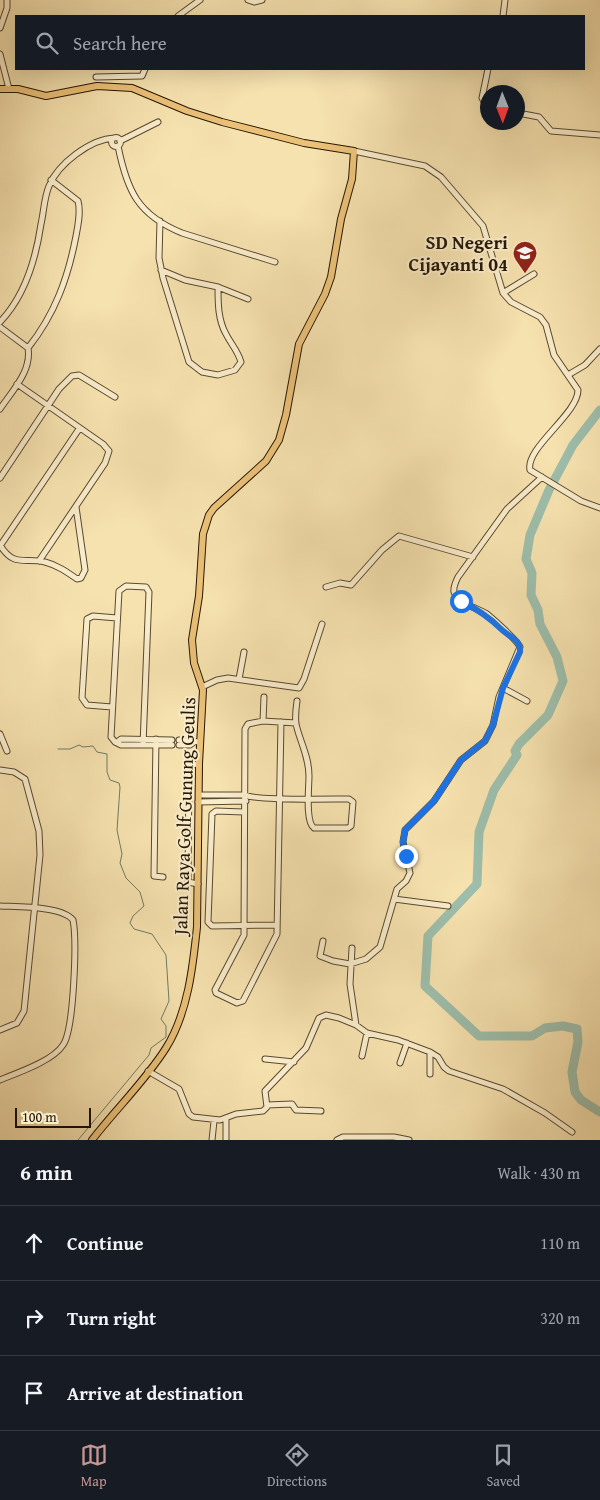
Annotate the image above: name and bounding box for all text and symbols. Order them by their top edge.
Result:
search box [15,15,585,70]
icon: search [33,29,61,57]
text: Search here [73,29,167,57]
north arrow [480,85,525,130]
place label: SD Negeri Cijayanti 04 [409,228,508,278]
school or university icon: SD Negeri Cijayanti 04 [512,240,538,274]
route start [450,590,473,613]
street label: Jalan Raya Golf Gunung Geulis [166,696,202,938]
route end [395,845,418,868]
scale bar [15,1105,91,1128]
text: 100 m [22,1107,57,1127]
text: 6 min [20,1157,72,1188]
text: Walk · 430 m [497,1161,580,1185]
icon: ahead [20,1229,48,1257]
text: Continue [67,1229,144,1257]
text: 110 m [540,1231,580,1255]
icon: right [20,1304,48,1332]
text: Turn right [67,1304,156,1332]
text: 320 m [540,1306,580,1330]
icon: arrive [20,1379,48,1407]
text: Arrive at destination [67,1379,243,1407]
tab: Map [80,1441,108,1491]
tab: Directions [267,1441,327,1491]
tab: Saved [486,1441,520,1491]

